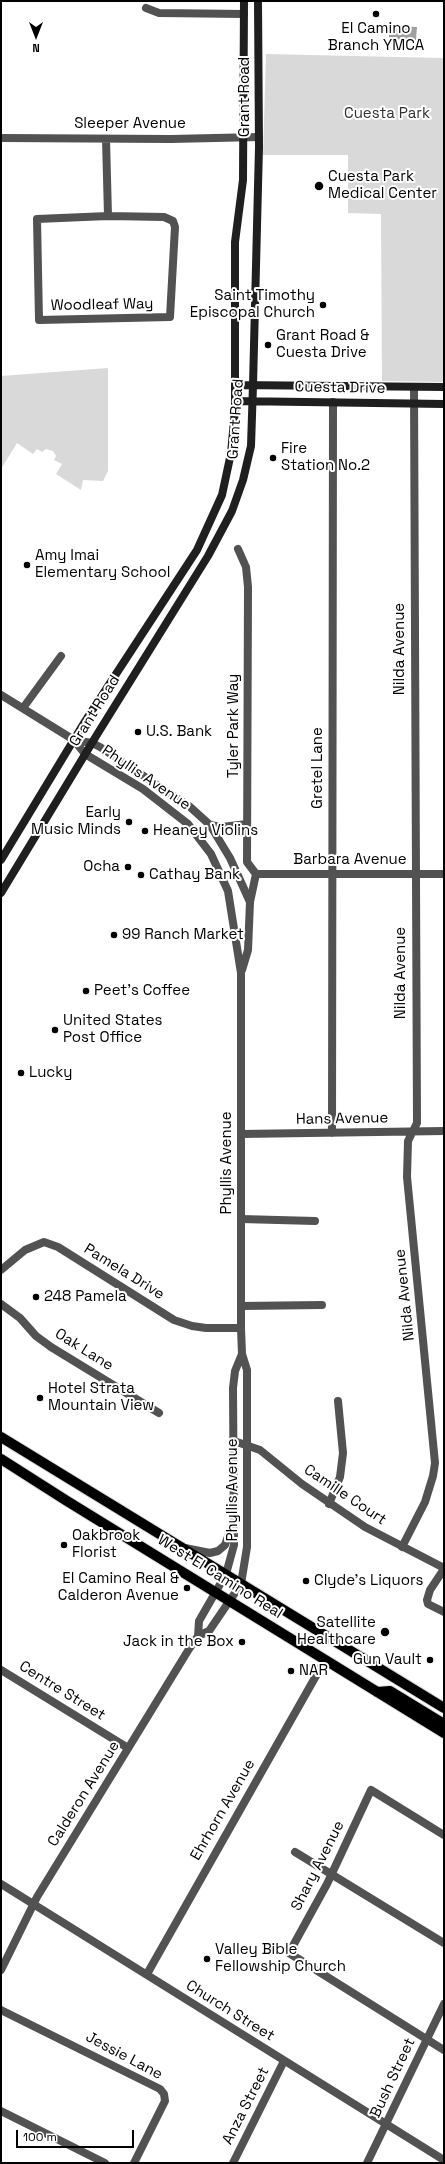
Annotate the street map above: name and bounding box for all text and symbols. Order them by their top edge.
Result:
marker: El Camino Branch YMCA [371,9,381,19]
north arrow [16,16,56,56]
place label: El Camino Branch YMCA [328,20,424,55]
text: N [32,41,40,55]
street label: Grant Road [236,57,254,137]
park label: Cuesta Park [344,105,430,123]
street label: Sleeper Avenue [74,115,186,133]
place label: Cuesta Park Medical Center [328,168,437,203]
marker: Cuesta Park Medical Center [313,180,325,192]
place label: Saint Timothy Episcopal Church [190,287,315,322]
street label: Woodleaf Way [50,295,154,315]
marker: Saint Timothy Episcopal Church [318,300,328,310]
place label: Grant Road & Cuesta Drive [276,327,369,362]
marker: Grant Road & Cuesta Drive [263,340,273,350]
street label: Grant Road [224,378,248,460]
street label: Cuesta Drive [295,378,385,398]
place label: Fire Station No.2 [281,440,370,475]
marker: Fire Station No.2 [268,453,278,463]
place label: Amy Imai Elementary School [35,547,171,582]
marker: Amy Imai Elementary School [22,560,32,570]
street label: Nilda Avenue [391,603,409,695]
street label: Grant Road [66,672,124,750]
street label: Tyler Park Way [225,674,243,778]
place label: U.S. Bank [146,723,212,741]
marker: U.S. Bank [133,727,143,737]
street label: Gretel Lane [309,727,327,809]
street label: Phyllis Avenue [98,742,194,814]
place label: Early Music Minds [31,804,121,839]
marker: Early Music Minds [124,817,134,827]
place label: Heaney Violins [153,822,258,840]
marker: Heaney Violins [140,826,150,836]
street label: Barbara Avenue [293,851,407,869]
place label: Ocha [83,858,120,876]
marker: Ocha [123,862,133,872]
place label: Cathay Bank [149,866,240,884]
marker: Cathay Bank [136,870,146,880]
place label: 99 Ranch Market [122,926,244,944]
street label: Nilda Avenue [392,927,410,1019]
marker: 99 Ranch Market [109,930,119,940]
place label: Peet's Coffee [94,982,190,1000]
marker: Peet's Coffee [81,986,91,996]
place label: United States Post Office [63,1012,163,1047]
marker: United States Post Office [50,1025,60,1035]
place label: Lucky [29,1064,73,1082]
marker: Lucky [16,1068,26,1078]
street label: Hans Avenue [296,1109,388,1129]
street label: Phyllis Avenue [218,1111,236,1215]
street label: Pamela Drive [81,1240,167,1304]
street label: Nilda Avenue [391,1248,419,1342]
place label: 248 Pamela [44,1288,127,1306]
marker: 248 Pamela [31,1292,41,1302]
street label: Oak Lane [51,1325,117,1375]
place label: Hotel Strata Mountain View [48,1380,154,1415]
marker: Hotel Strata Mountain View [35,1393,45,1403]
street label: Phyllis Avenue [224,1438,242,1542]
street label: Camille Court [300,1461,390,1529]
place label: Oakbrook Florist [72,1527,140,1562]
street label: West El Camino Real [154,1531,286,1623]
marker: Oakbrook Florist [59,1540,69,1550]
place label: El Camino Real & Calderon Avenue [58,1570,179,1605]
place label: Clyde's Liquors [314,1572,423,1590]
marker: Clyde's Liquors [301,1576,311,1586]
marker: El Camino Real & Calderon Avenue [182,1583,192,1593]
place label: Satellite Healthcare [297,1614,376,1649]
marker: Satellite Healthcare [379,1626,391,1638]
place label: Jack in the Box [123,1633,234,1651]
marker: Jack in the Box [237,1637,247,1647]
place label: Gun Vault [353,1651,422,1669]
marker: Gun Vault [425,1655,435,1665]
street label: Centre Street [16,1657,108,1725]
place label: NAR [299,1662,328,1680]
marker: NAR [286,1666,296,1676]
street label: Calderon Avenue [44,1738,124,1850]
street label: Ehrhorn Avenue [187,1756,259,1864]
street label: Shary Avenue [288,1818,348,1914]
place label: Valley Bible Fellowship Church [215,1941,346,1976]
marker: Valley Bible Fellowship Church [202,1954,212,1964]
street label: Church Street [182,1977,278,2045]
street label: Jessie Lane [82,2028,166,2084]
street label: Bush Street [367,2035,419,2121]
street label: Anza Street [219,2064,273,2148]
scale bar [18,2122,136,2148]
text: 100 m [23,2129,57,2145]

